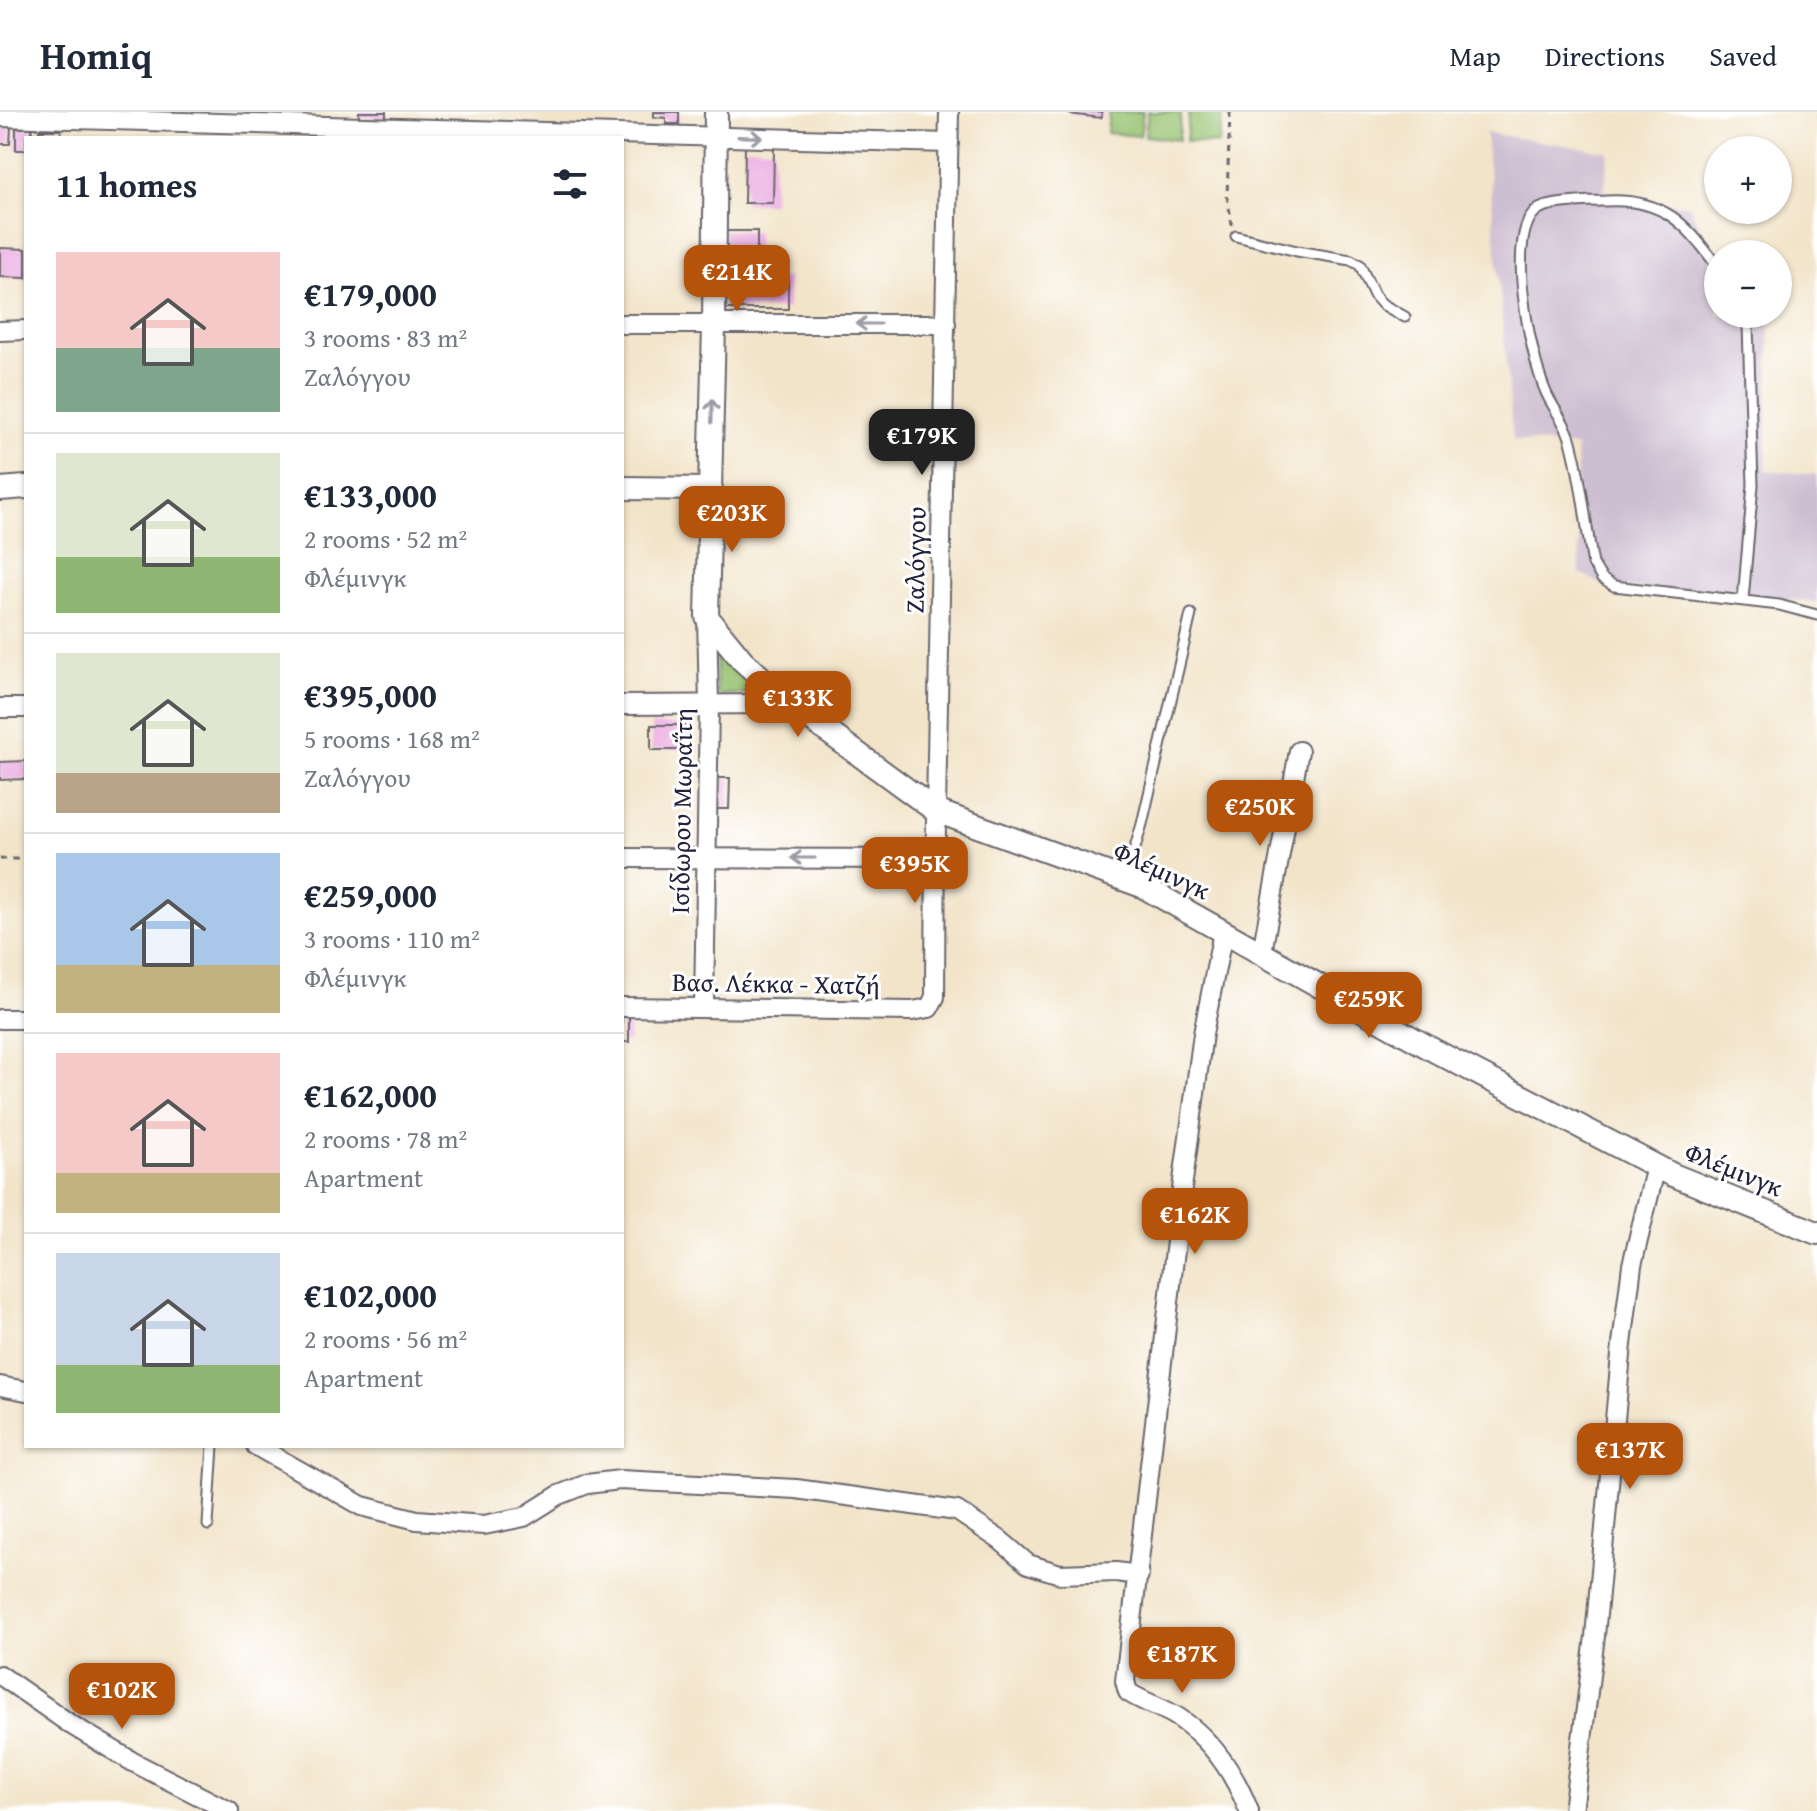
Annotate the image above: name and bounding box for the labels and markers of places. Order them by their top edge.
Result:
pin: €214K [681,245,793,313]
pin: €179K [866,409,978,477]
pin: €203K [676,486,788,554]
pin: €133K [742,671,854,739]
pin: €250K [1204,780,1316,848]
pin: €395K [859,837,971,905]
pin: €259K [1313,972,1425,1040]
pin: €162K [1139,1188,1251,1256]
pin: €137K [1574,1423,1686,1491]
pin: €187K [1126,1627,1238,1695]
pin: €102K [66,1663,178,1731]

